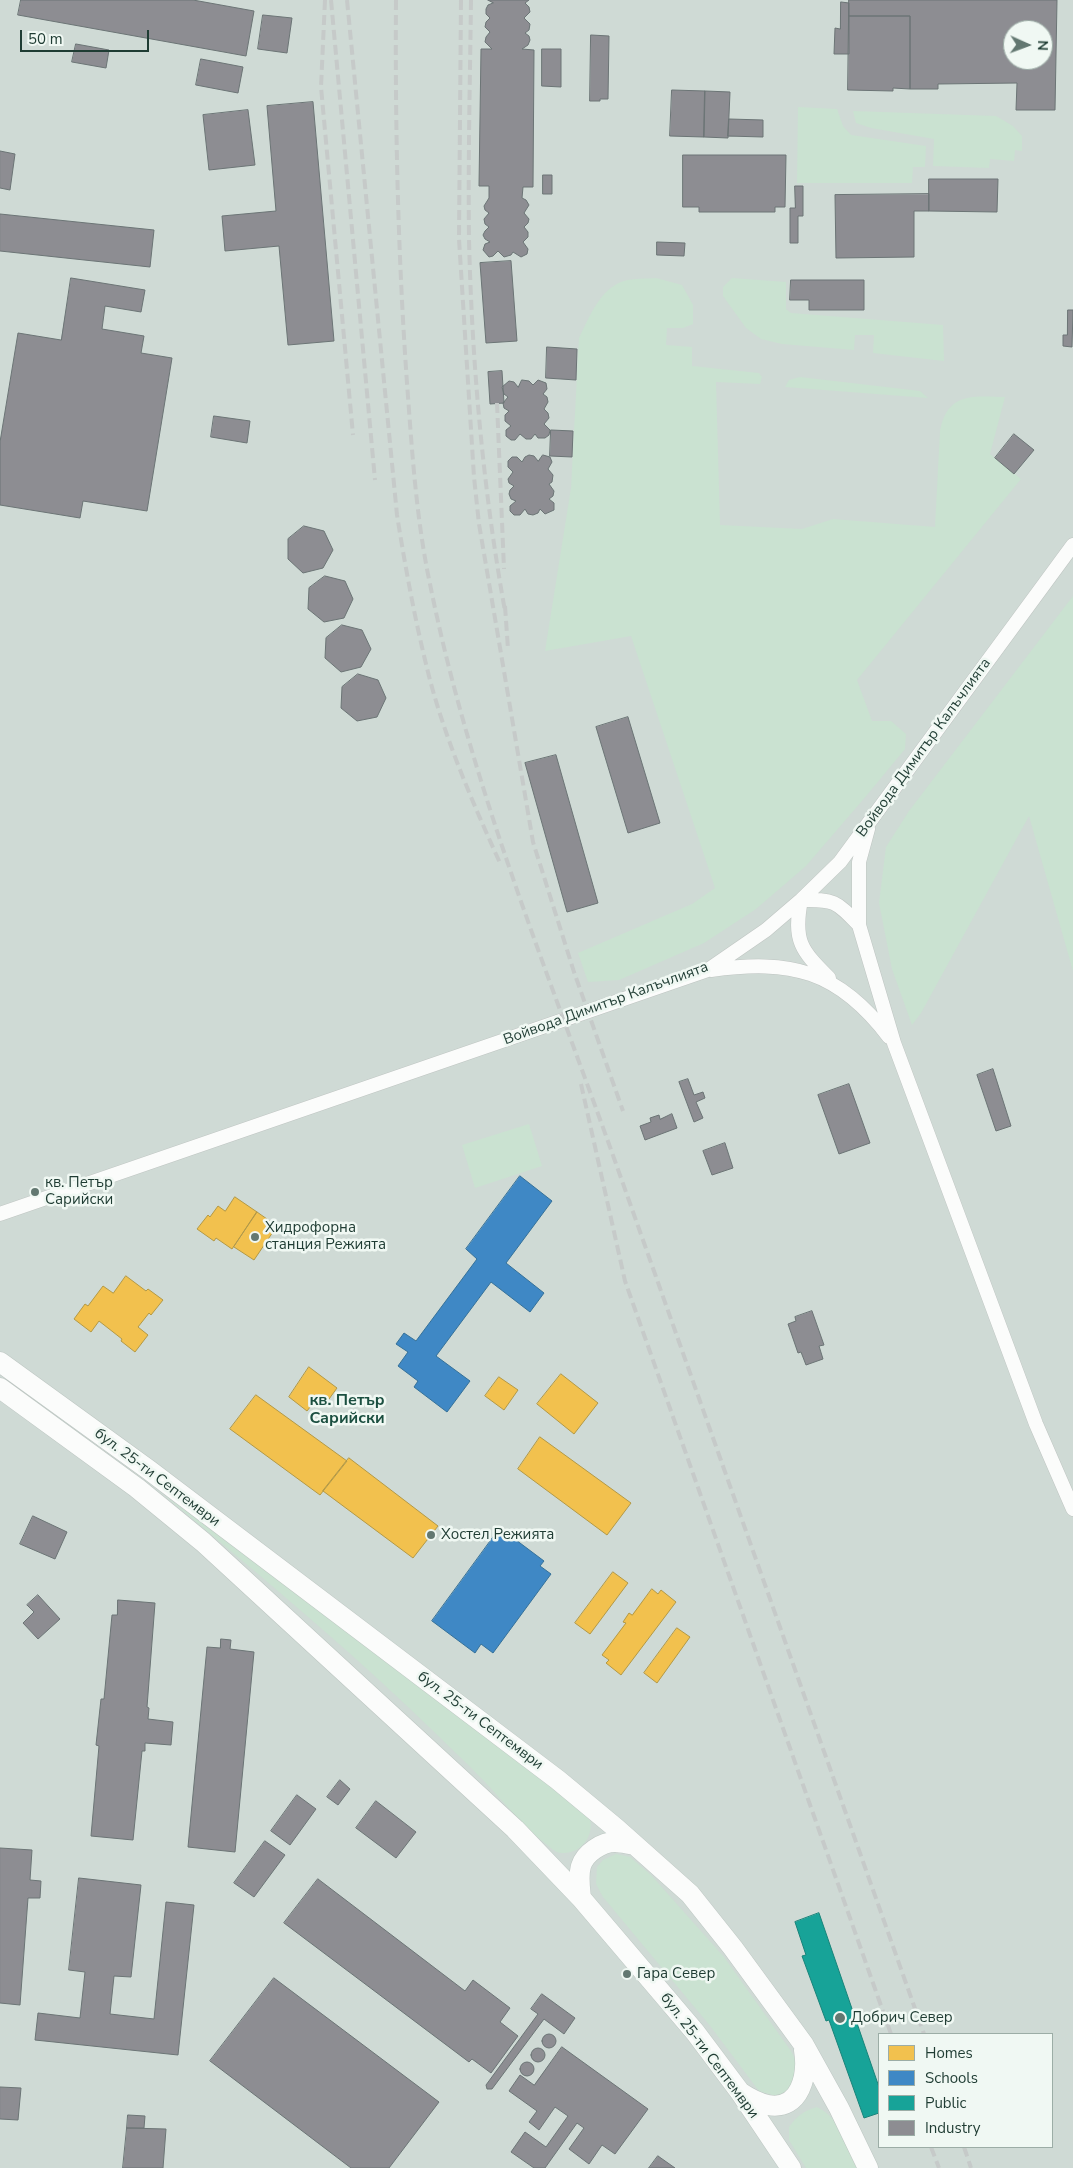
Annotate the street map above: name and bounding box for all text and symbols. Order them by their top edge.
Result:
scale bar [22,20,151,52]
north arrow [1003,20,1053,70]
text: 50 m [28,29,63,49]
text: N [1033,40,1052,51]
street label: Войвода Димитър Калъчлията [853,655,995,841]
street label: Войвода Димитър Калъчлията [501,958,711,1050]
place label: кв. Петър Сарийски [45,1174,113,1209]
marker: кв. Петър Сарийски [29,1186,41,1198]
place label: Хидрофорна станция Режията [265,1219,386,1254]
marker: Хидрофорна станция Режията [249,1231,261,1243]
district label: кв. Петър Сарийски [309,1391,385,1429]
street label: бул. 25-ти Септември [91,1425,223,1531]
place label: Хостел Режията [441,1526,554,1544]
marker: Хостел Режията [425,1529,437,1541]
street label: бул. 25-ти Септември [414,1668,546,1774]
place label: Гара Север [637,1965,715,1983]
marker: Гара Север [621,1968,633,1980]
street label: бул. 25-ти Септември [656,1990,762,2122]
place label: Добрич Север [851,2009,953,2027]
marker: Добрич Север [833,2011,847,2025]
legend [878,2033,1053,2148]
text: Homes [925,2043,973,2063]
text: Schools [925,2068,978,2088]
text: Public [925,2093,966,2113]
text: Industry [925,2118,980,2138]

